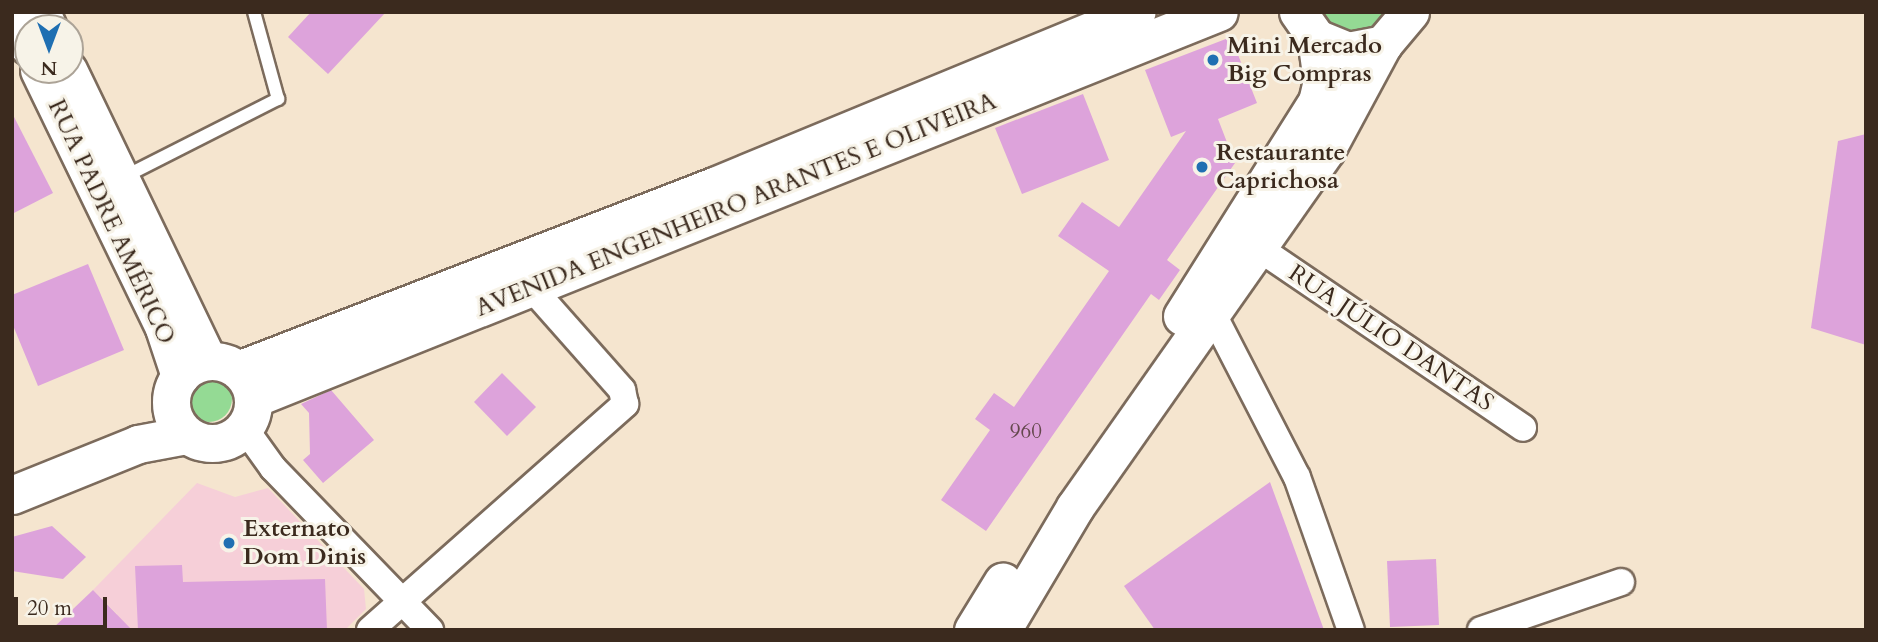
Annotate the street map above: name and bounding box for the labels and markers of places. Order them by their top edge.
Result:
place label: Mini Mercado Big Compras [1227,32,1382,88]
marker: Mini Mercado Big Compras [1205,52,1221,68]
place label: Restaurante Caprichosa [1216,139,1345,195]
marker: Restaurante Caprichosa [1194,159,1210,175]
place label: Externato Dom Dinis [243,515,366,571]
marker: Externato Dom Dinis [221,535,237,551]

